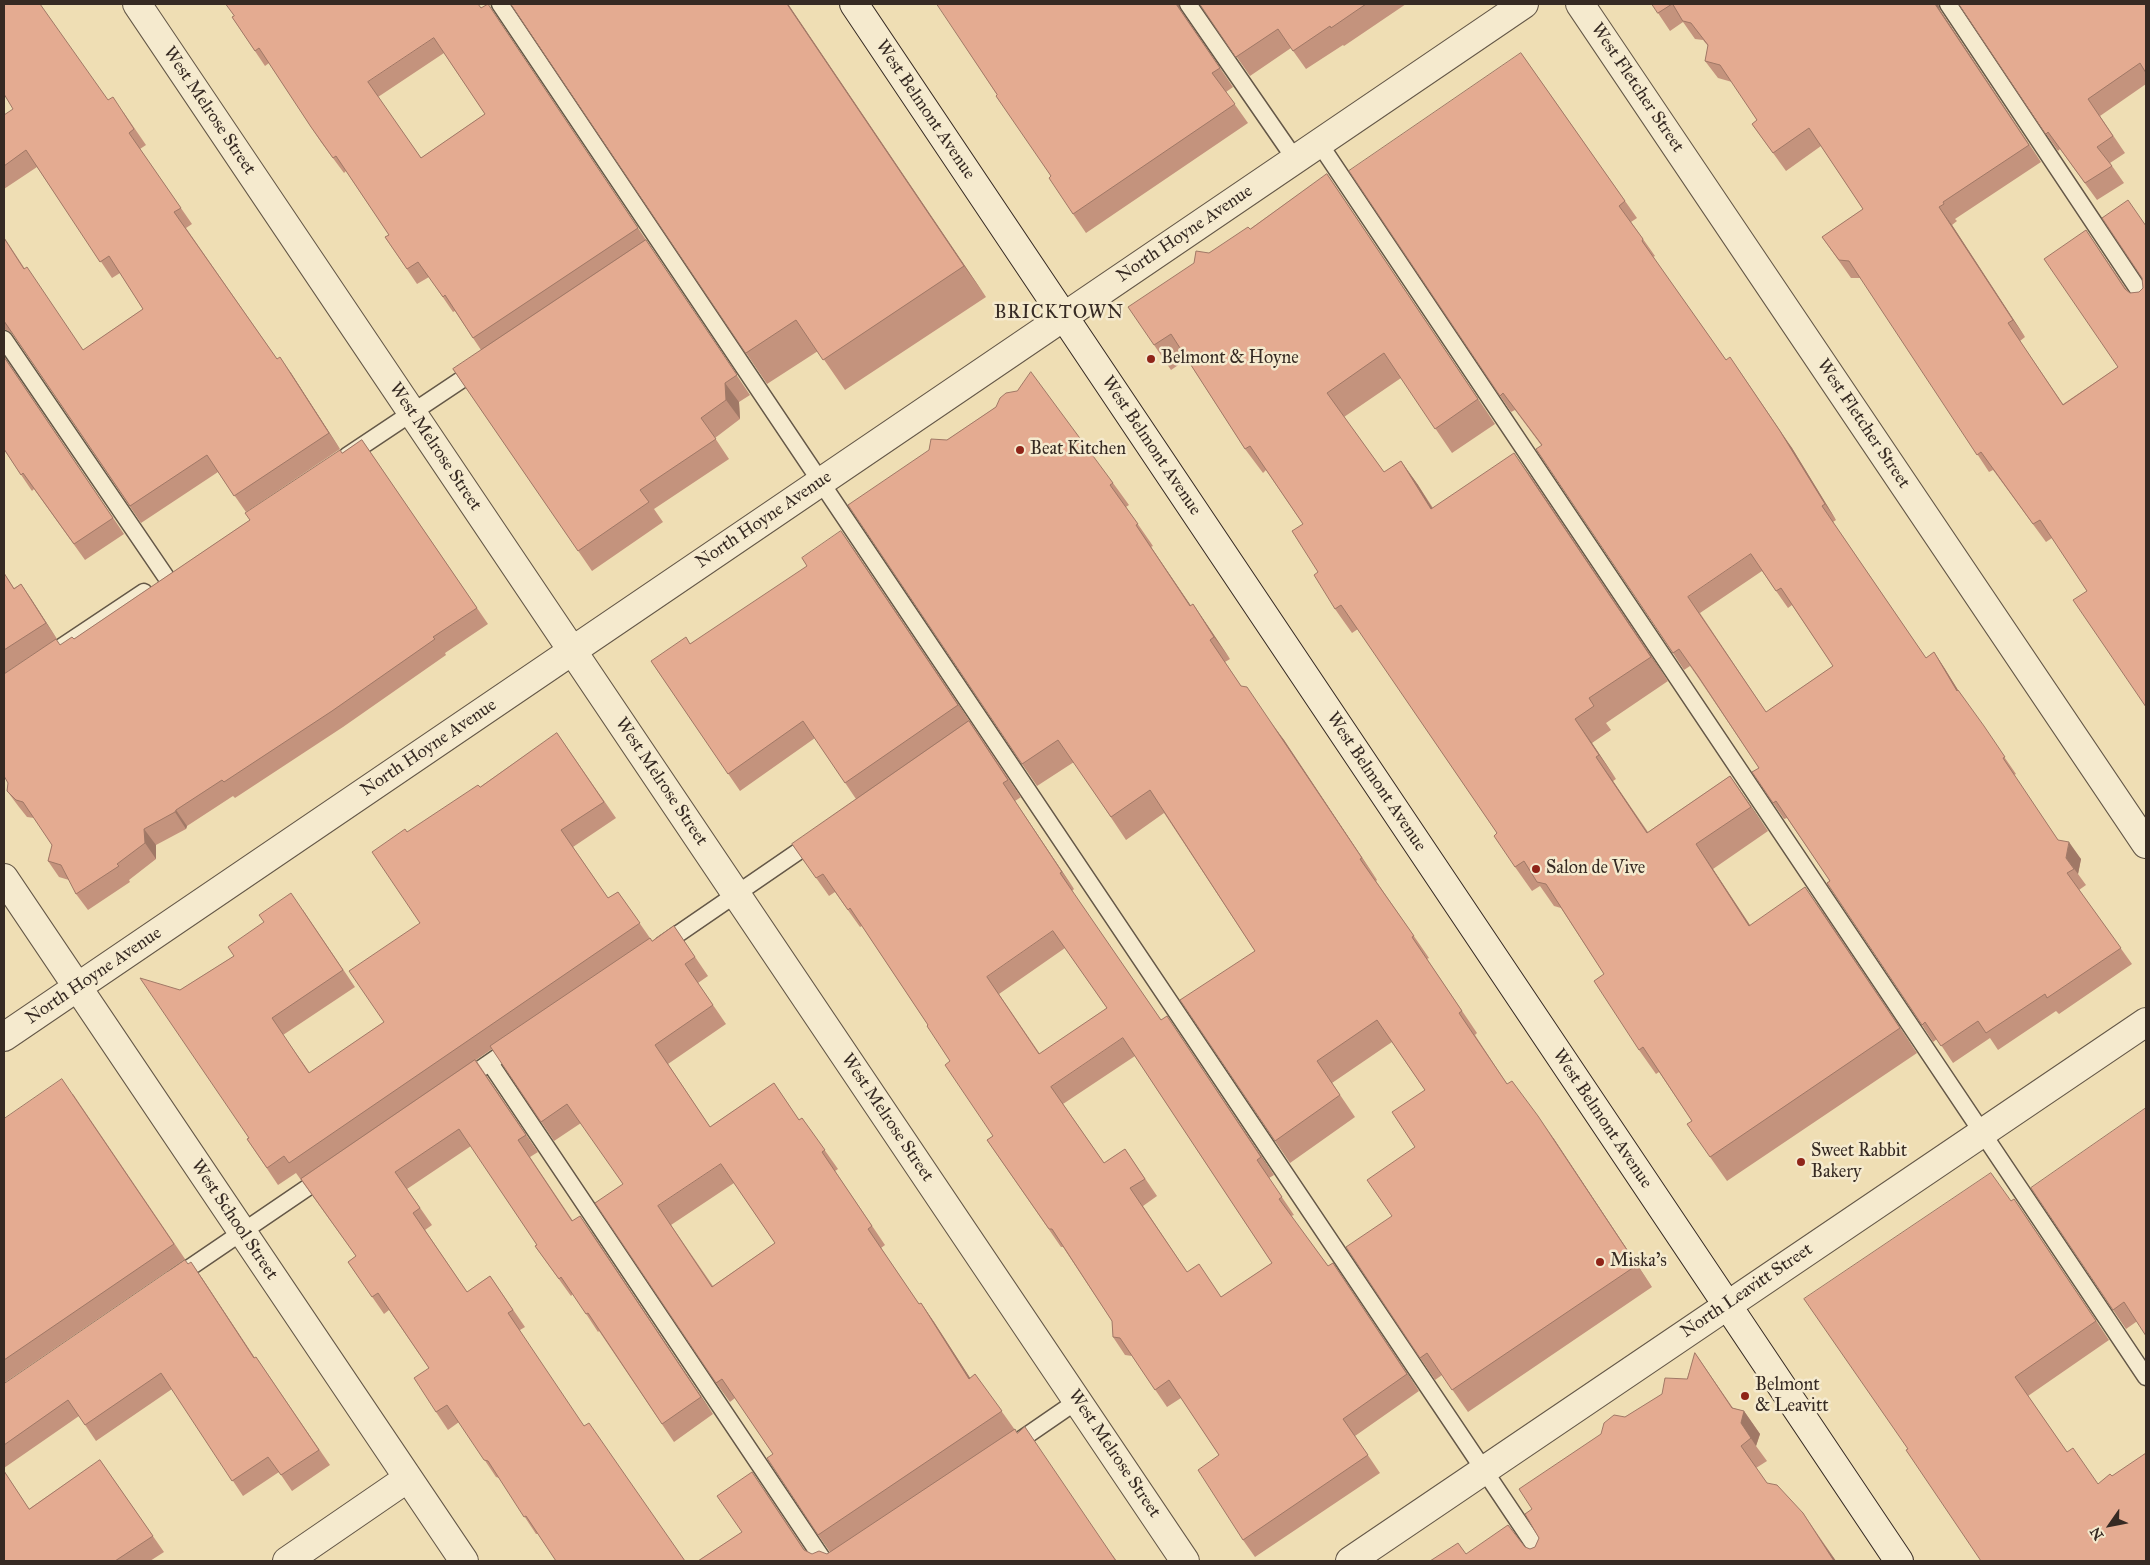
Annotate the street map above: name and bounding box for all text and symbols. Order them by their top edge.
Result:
street label: West Fletcher Street [1586,19,1688,157]
street label: West Belmont Avenue [870,36,980,184]
street label: West Melrose Street [158,43,260,179]
street label: North Hoyne Avenue [1113,181,1257,287]
district label: BRICKTOWN [993,302,1125,324]
place label: Belmont & Hoyne [1161,348,1299,370]
marker: Belmont & Hoyne [1145,353,1157,365]
street label: West Fletcher Street [1812,355,1914,493]
street label: West Belmont Avenue [1096,372,1206,520]
street label: West Melrose Street [384,379,486,515]
place label: Beat Kitchen [1030,439,1126,461]
marker: Beat Kitchen [1014,444,1026,456]
street label: North Hoyne Avenue [692,467,836,573]
street label: North Hoyne Avenue [357,695,501,801]
street label: West Belmont Avenue [1321,708,1431,856]
street label: West Melrose Street [610,714,712,850]
place label: Salon de Vive [1546,858,1645,880]
marker: Salon de Vive [1530,863,1542,875]
street label: North Hoyne Avenue [22,923,166,1029]
street label: West Belmont Avenue [1547,1045,1657,1193]
street label: West Melrose Street [836,1050,938,1186]
place label: Sweet Rabbit Bakery [1811,1141,1907,1184]
street label: West School Street [186,1156,282,1284]
marker: Sweet Rabbit Bakery [1795,1156,1807,1168]
street label: North Leavitt Street [1677,1239,1817,1343]
place label: Miska's [1610,1251,1667,1273]
marker: Miska's [1594,1256,1606,1268]
place label: Belmont & Leavitt [1755,1375,1829,1418]
street label: West Melrose Street [1063,1386,1165,1522]
marker: Belmont & Leavitt [1739,1390,1751,1402]
north arrow [2085,1500,2135,1550]
text: N [2087,1524,2107,1543]

